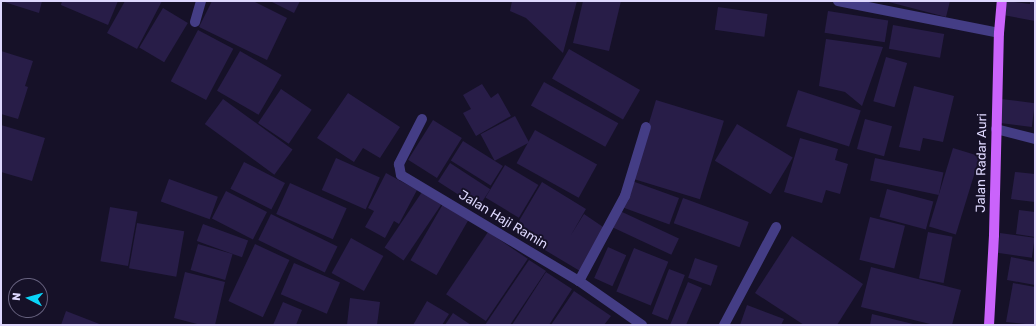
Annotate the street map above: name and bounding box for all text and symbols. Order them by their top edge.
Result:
street label: Jalan Radar Auri [973,113,991,213]
street label: Jalan Haji Ramin [456,187,550,253]
north arrow [8,278,48,318]
text: N [10,292,23,301]

